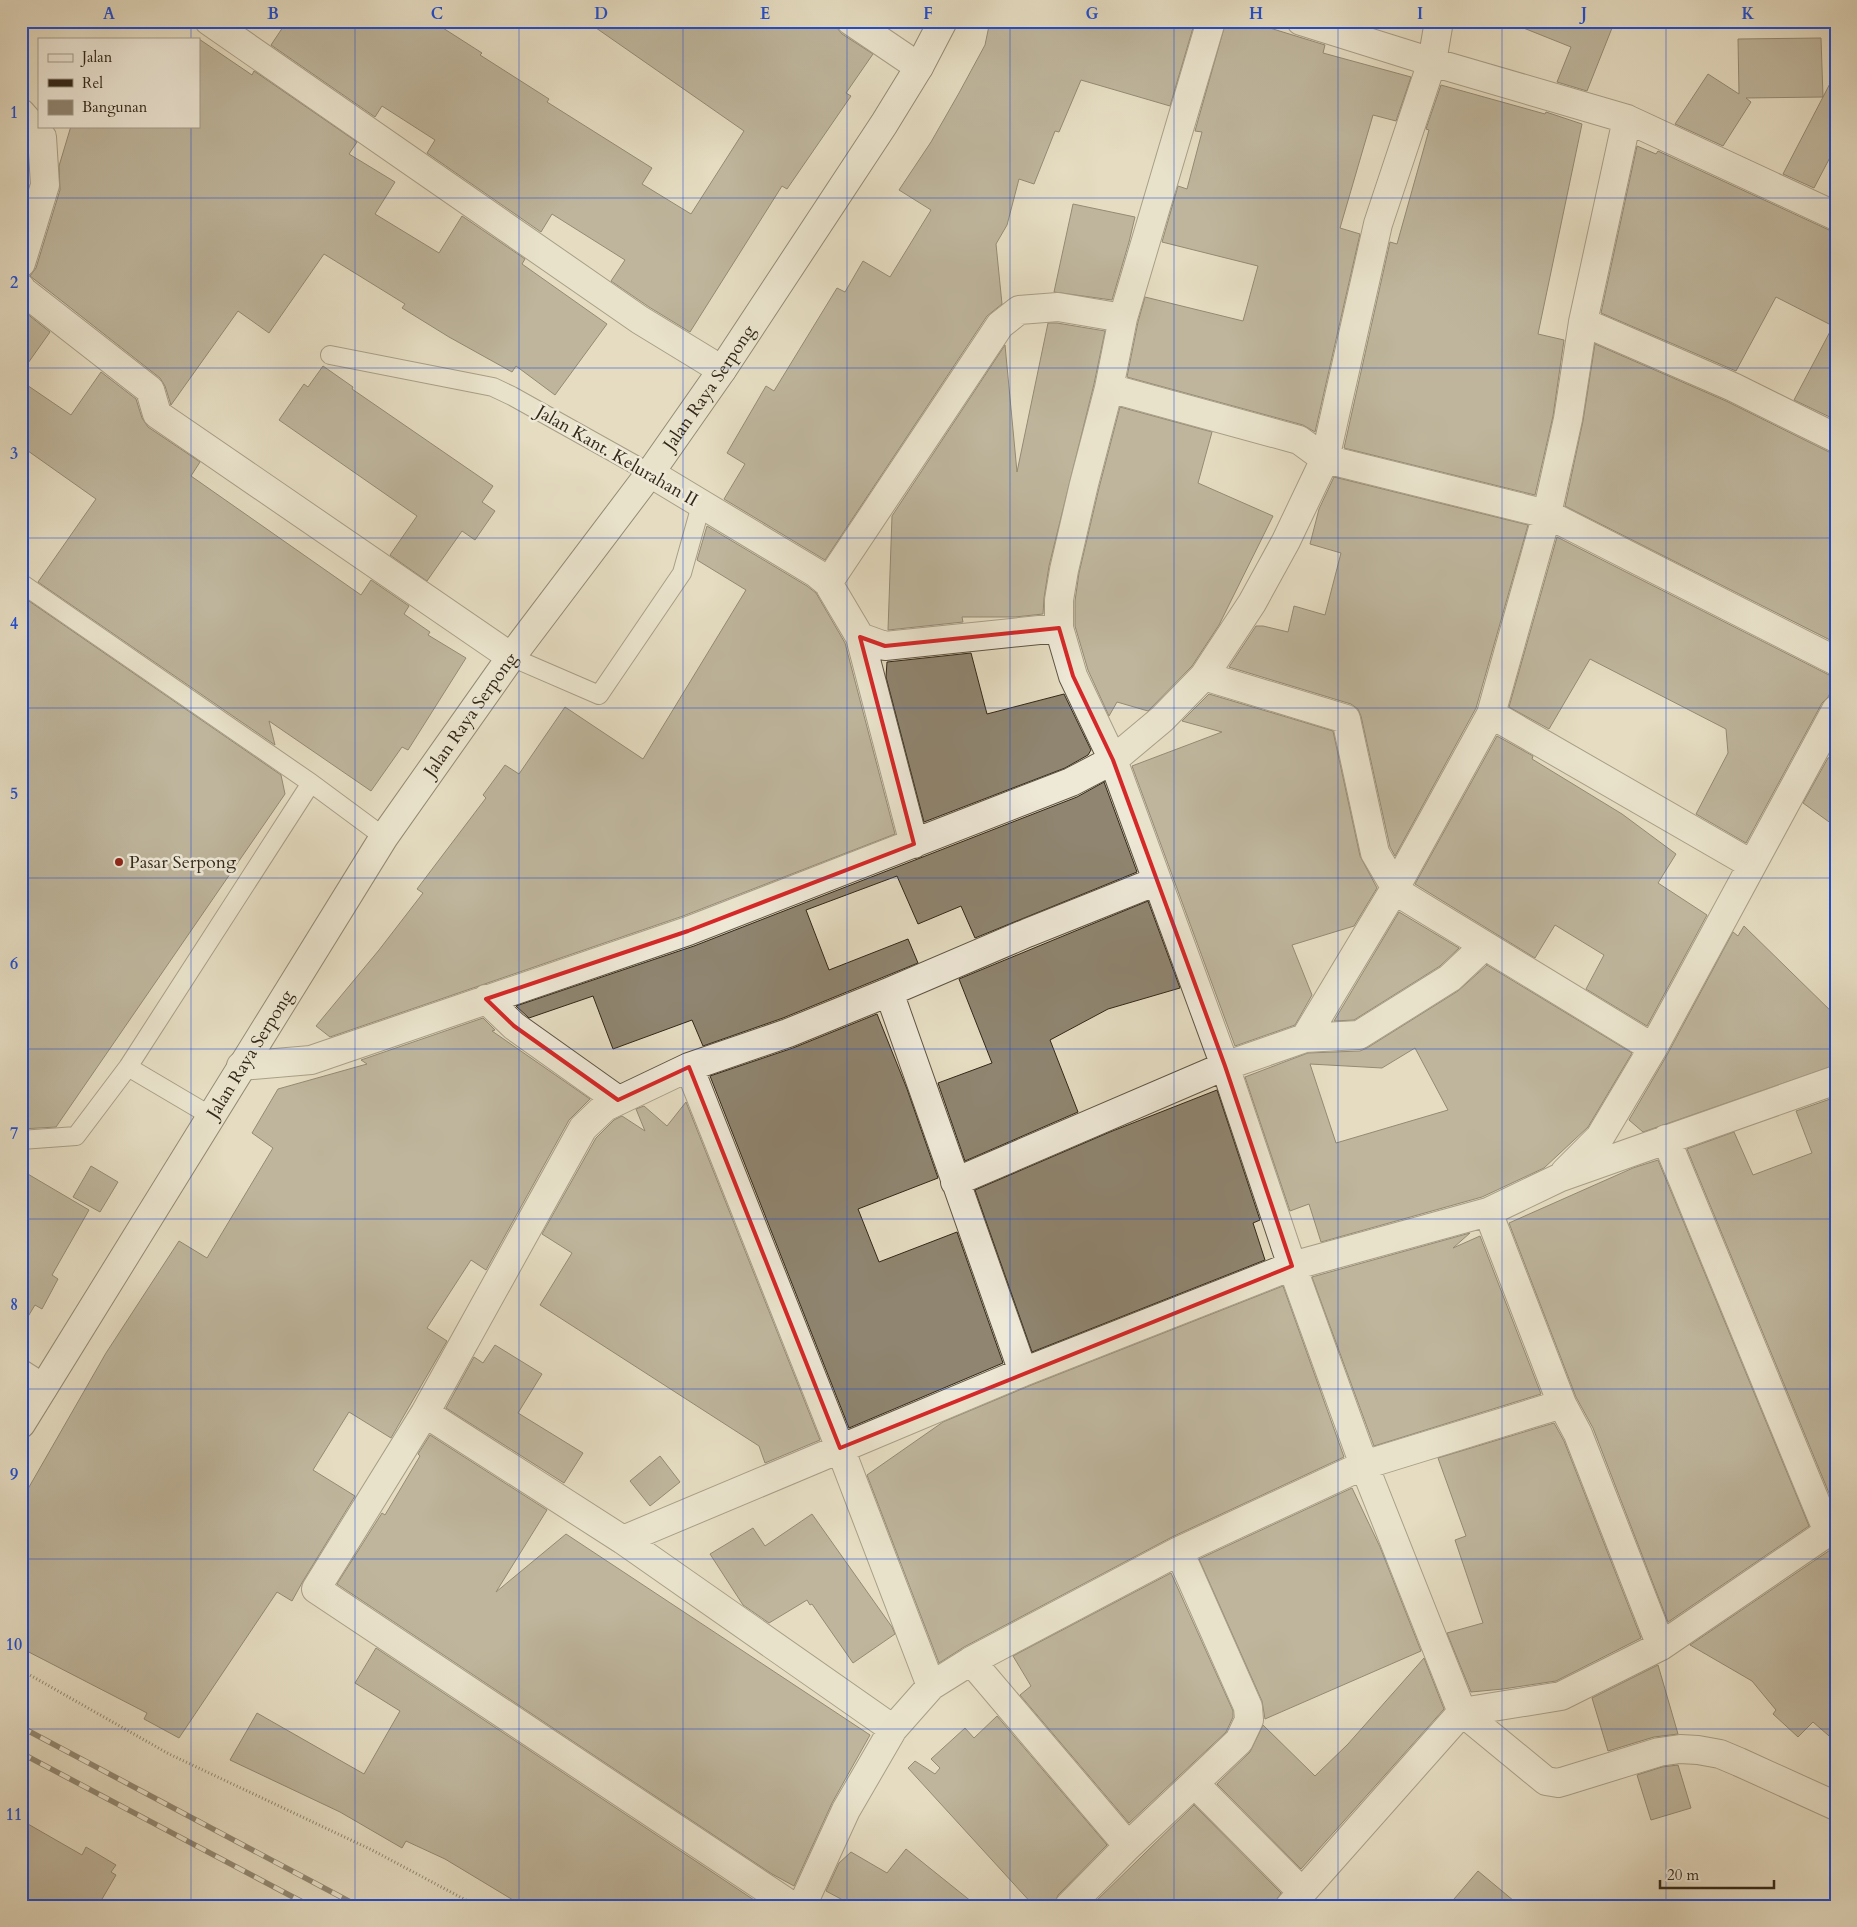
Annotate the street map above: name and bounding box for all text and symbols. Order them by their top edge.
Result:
text: A [103,3,115,25]
text: B [267,3,279,25]
text: C [431,3,443,25]
text: D [594,3,608,25]
text: E [760,3,770,25]
text: F [923,3,933,25]
text: G [1085,3,1099,25]
text: H [1249,3,1263,25]
text: I [1417,3,1423,25]
text: J [1579,3,1587,25]
text: K [1742,3,1755,25]
legend [38,38,200,128]
text: Jalan [80,47,113,67]
text: Rel [82,73,103,93]
text: Bangunan [82,97,148,117]
text: 1 [10,102,18,124]
text: 2 [10,272,18,294]
street label: Jalan Raya Serpong [655,319,761,458]
street label: Jalan Kant. Kelurahan II [529,398,703,513]
text: 3 [10,443,18,465]
text: 4 [10,613,18,635]
street label: Jalan Raya Serpong [416,646,524,784]
text: 5 [10,783,18,805]
place label: Pasar Serpong [129,850,237,875]
marker: Pasar Serpong [113,856,125,868]
text: 6 [10,953,18,975]
street label: Jalan Raya Serpong [199,984,300,1126]
text: 7 [10,1123,18,1145]
text: 8 [10,1294,18,1316]
text: 9 [10,1464,18,1486]
text: 10 [6,1634,22,1656]
text: 11 [6,1804,22,1826]
scale bar [1660,1857,1773,1889]
text: 20 m [1667,1865,1699,1885]

